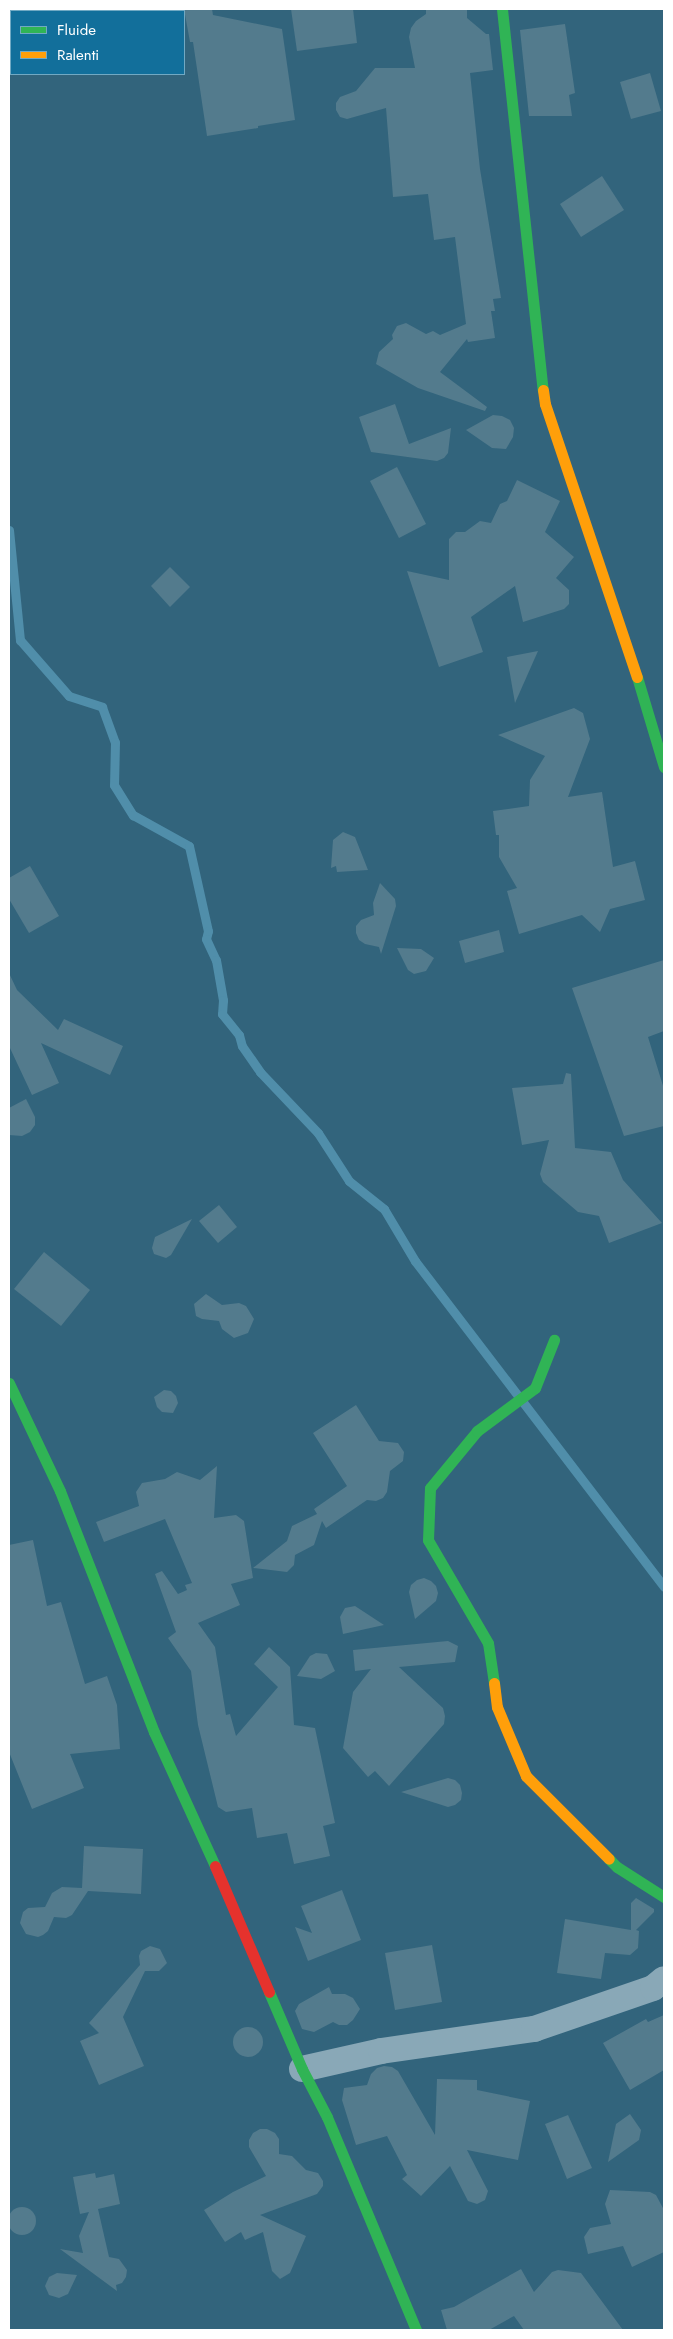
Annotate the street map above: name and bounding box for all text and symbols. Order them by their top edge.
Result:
legend [10,10,185,75]
text: Fluide [57,19,96,41]
text: Ralenti [57,44,99,66]

